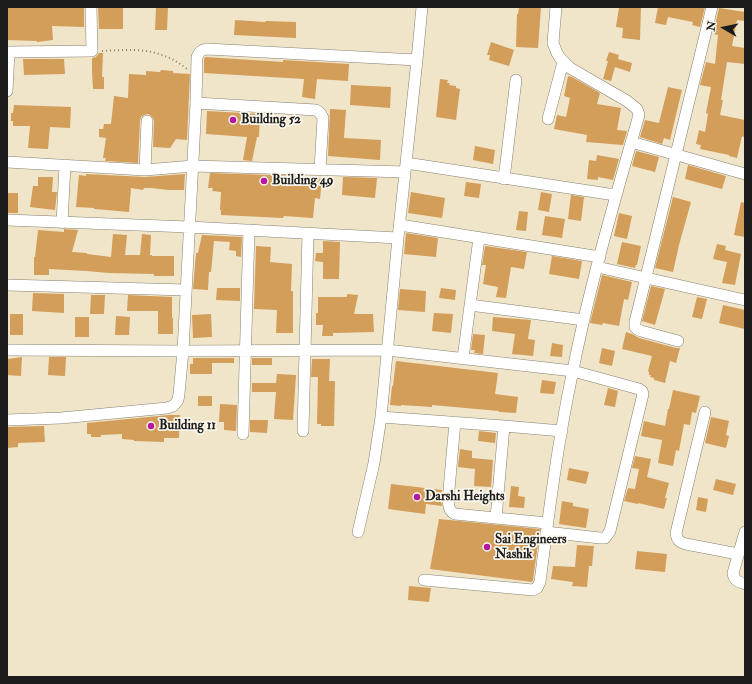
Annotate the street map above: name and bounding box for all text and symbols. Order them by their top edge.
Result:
north arrow [704,8,744,48]
text: N [704,20,719,32]
place label: Building 52 [241,112,301,128]
marker: Building 52 [228,115,238,125]
place label: Building 49 [272,173,333,189]
marker: Building 49 [259,176,269,186]
place label: Building 11 [159,418,216,434]
marker: Building 11 [146,421,156,431]
place label: Darshi Heights [425,489,504,505]
marker: Darshi Heights [412,492,422,502]
place label: Sai Engineers Nashik [495,532,567,563]
marker: Sai Engineers Nashik [482,542,492,552]

